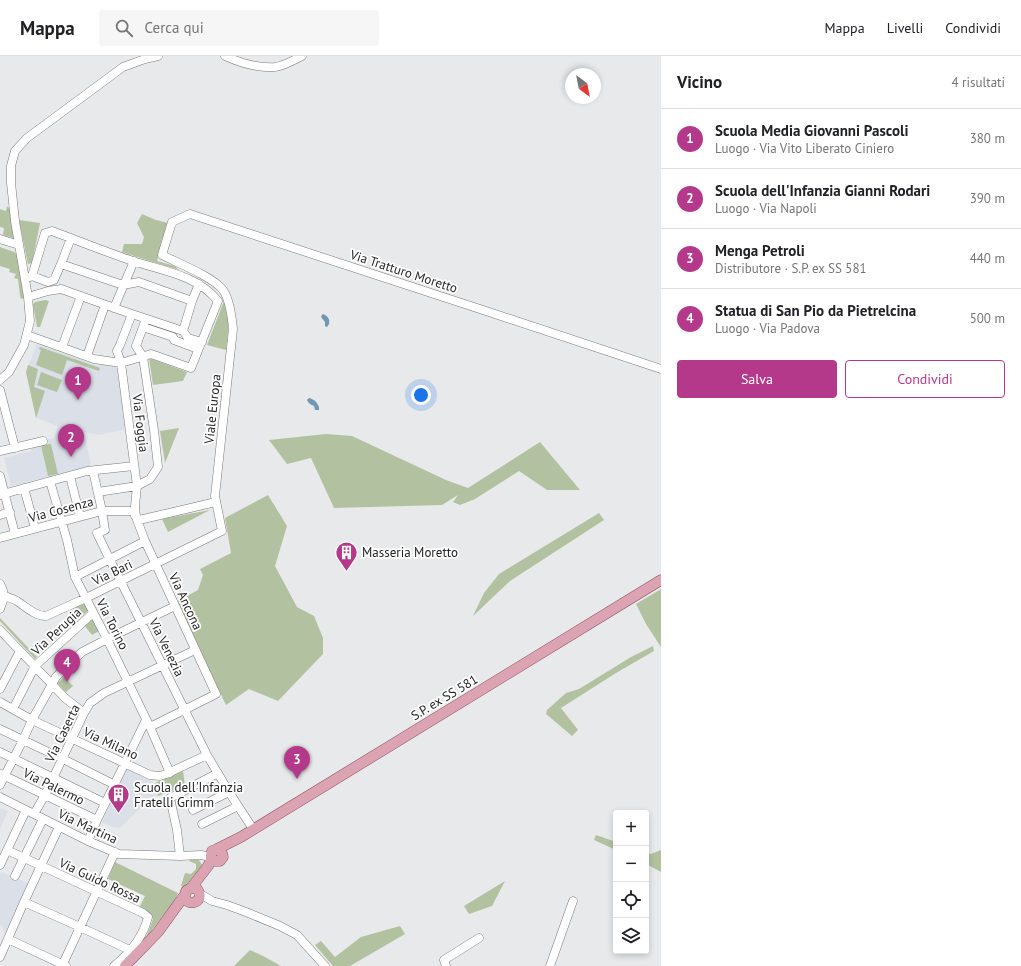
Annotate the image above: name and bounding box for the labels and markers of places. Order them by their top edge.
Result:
pin: 1 [65,367,91,400]
pin: 2 [58,424,84,457]
building icon: Masseria Moretto [334,539,360,572]
place label: Masseria Moretto [362,544,458,561]
pin: 4 [54,649,80,682]
pin: 3 [284,746,310,779]
place label: Scuola dell'Infanzia Fratelli Grimm [134,779,243,811]
building icon: Scuola dell'Infanzia Fratelli Grimm [105,781,131,814]

